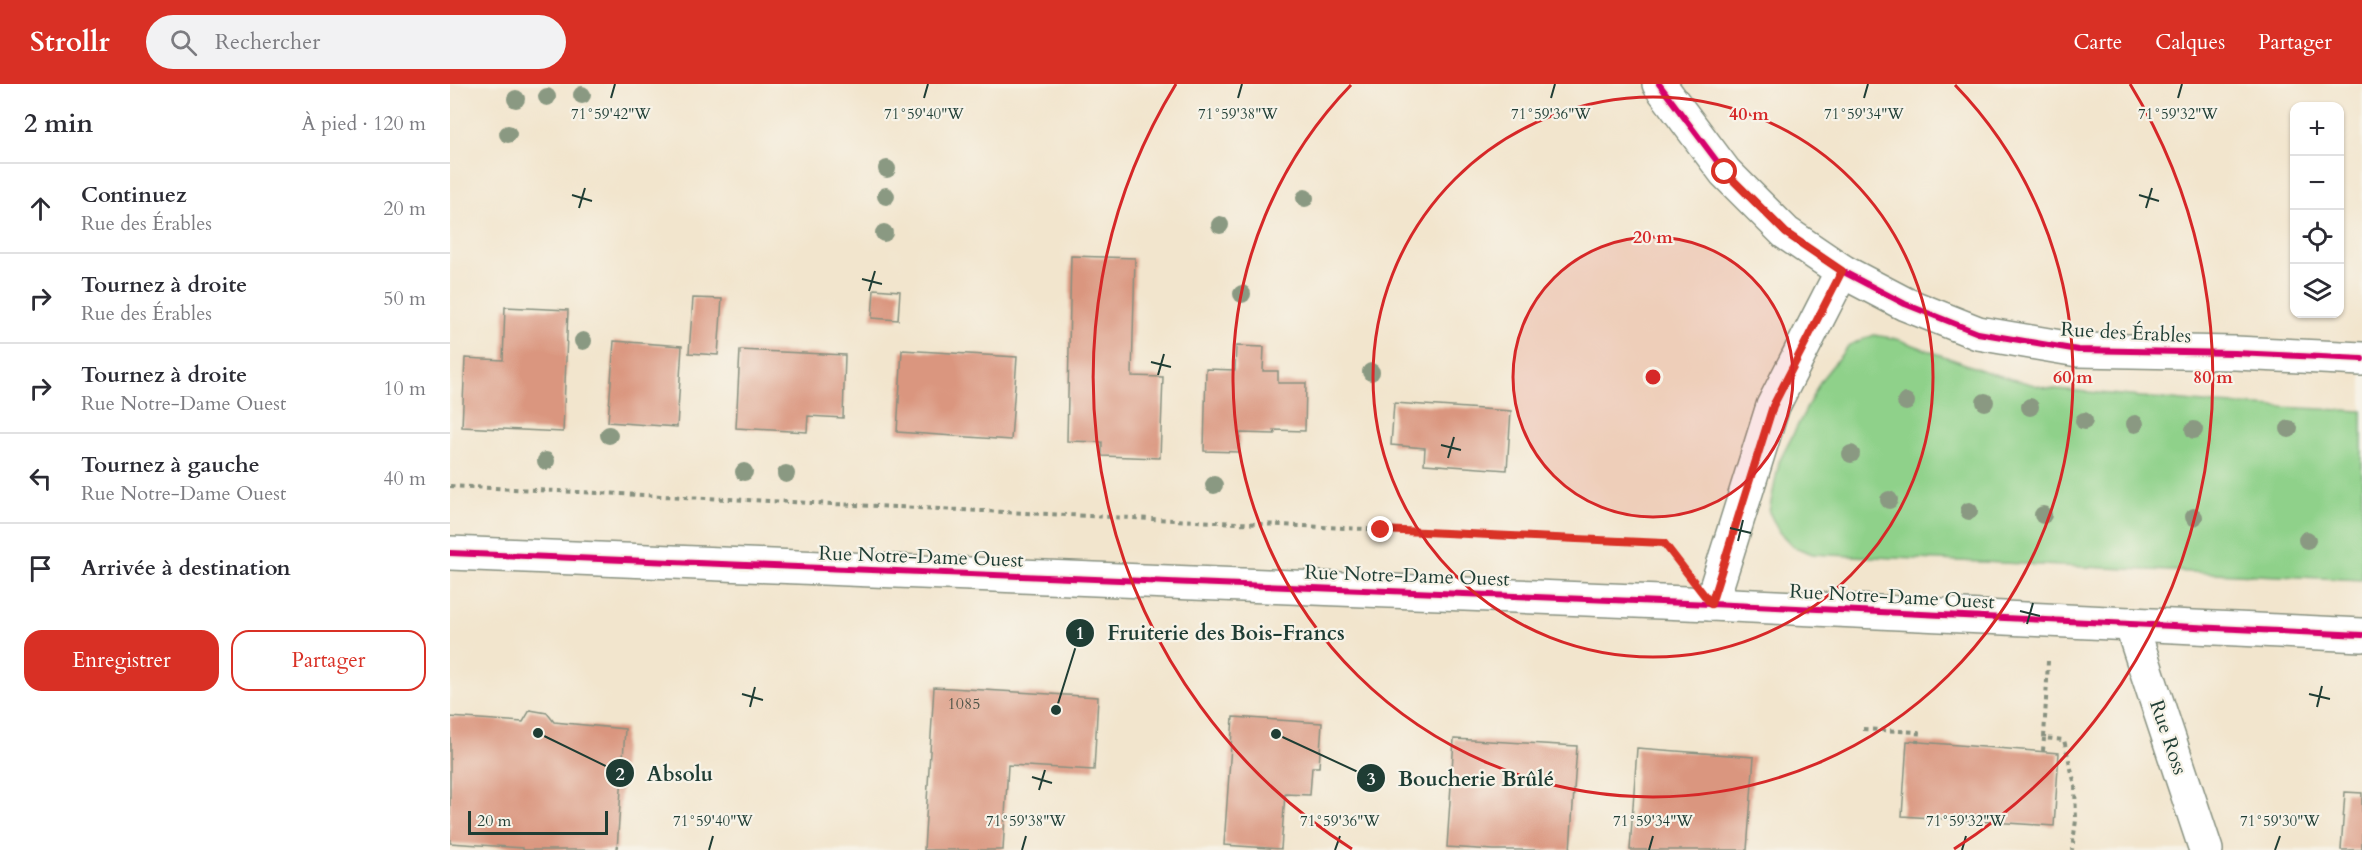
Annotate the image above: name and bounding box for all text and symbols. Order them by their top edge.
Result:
search box [146,15,566,69]
text: Strollr [30,23,110,61]
icon: search [167,26,200,59]
text: Rechercher [215,27,320,57]
text: Carte [2073,28,2122,57]
text: Calques [2155,28,2225,57]
text: Partager [2258,28,2332,57]
text: 40 m [1729,102,1769,127]
map controls [2290,102,2344,318]
button: + [2290,102,2344,156]
text: 71°59'42"W [571,104,651,124]
text: 71°59'40"W [884,104,964,124]
text: 71°59'38"W [1198,104,1278,124]
text: 71°59'36"W [1511,104,1591,124]
text: 71°59'34"W [1824,104,1904,124]
text: 71°59'32"W [2138,104,2218,124]
text: 2 min [24,106,93,141]
text: À pied · 120 m [302,110,426,137]
button: − [2290,156,2344,210]
route start [1711,158,1737,184]
text: Continuez [81,180,187,210]
icon: ahead [24,192,57,225]
text: 20 m [383,195,426,222]
text: Rue des Érables [81,210,212,237]
button: locate [2290,210,2344,264]
text: 20 m [1633,225,1673,250]
button: layers [2290,264,2344,318]
text: Tournez à droite [81,270,247,300]
icon: right [24,282,57,315]
text: 50 m [383,285,426,312]
text: Rue des Érables [81,300,212,327]
street label: Rue des Érables [2060,316,2192,349]
text: Tournez à droite [81,360,247,390]
text: 60 m [2053,365,2093,390]
text: 80 m [2193,365,2233,390]
centre of rings [1643,367,1663,387]
icon: right [24,372,57,405]
text: 10 m [383,375,426,402]
text: Rue Notre-Dame Ouest [81,390,286,417]
text: Tournez à gauche [81,450,260,480]
icon: left [24,462,57,495]
text: 40 m [383,465,426,492]
text: Rue Notre-Dame Ouest [81,480,286,507]
route end [1367,516,1393,542]
street label: Rue Notre-Dame Ouest [818,539,1025,574]
icon: arrive [24,552,57,585]
text: Arrivée à destination [81,553,291,583]
street label: Rue Notre-Dame Ouest [1304,558,1511,593]
street label: Rue Notre-Dame Ouest [1789,578,1996,615]
callout: Fruiterie des Bois-Francs [1065,614,1357,653]
text: Fruiterie des Bois-Francs [1107,619,1345,648]
text: 1 [1075,621,1085,646]
button: Enregistrer [24,630,219,691]
button: Partager [231,630,426,691]
house number: 1085 [948,693,980,715]
street label: Rue Ross [2143,696,2194,778]
callout: Absolu [605,754,725,793]
callout: Boucherie Brûlé [1356,759,1566,798]
text: Absolu [647,760,713,789]
text: 2 [615,762,625,787]
text: Boucherie Brûlé [1398,765,1554,794]
text: 3 [1366,767,1376,792]
scale bar [468,808,608,836]
text: 20 m [477,810,511,832]
text: 71°59'40"W [673,811,753,831]
text: 71°59'38"W [986,811,1066,831]
text: 71°59'36"W [1300,811,1380,831]
text: 71°59'34"W [1613,811,1693,831]
text: 71°59'32"W [1926,811,2006,831]
text: 71°59'30"W [2240,811,2320,831]

